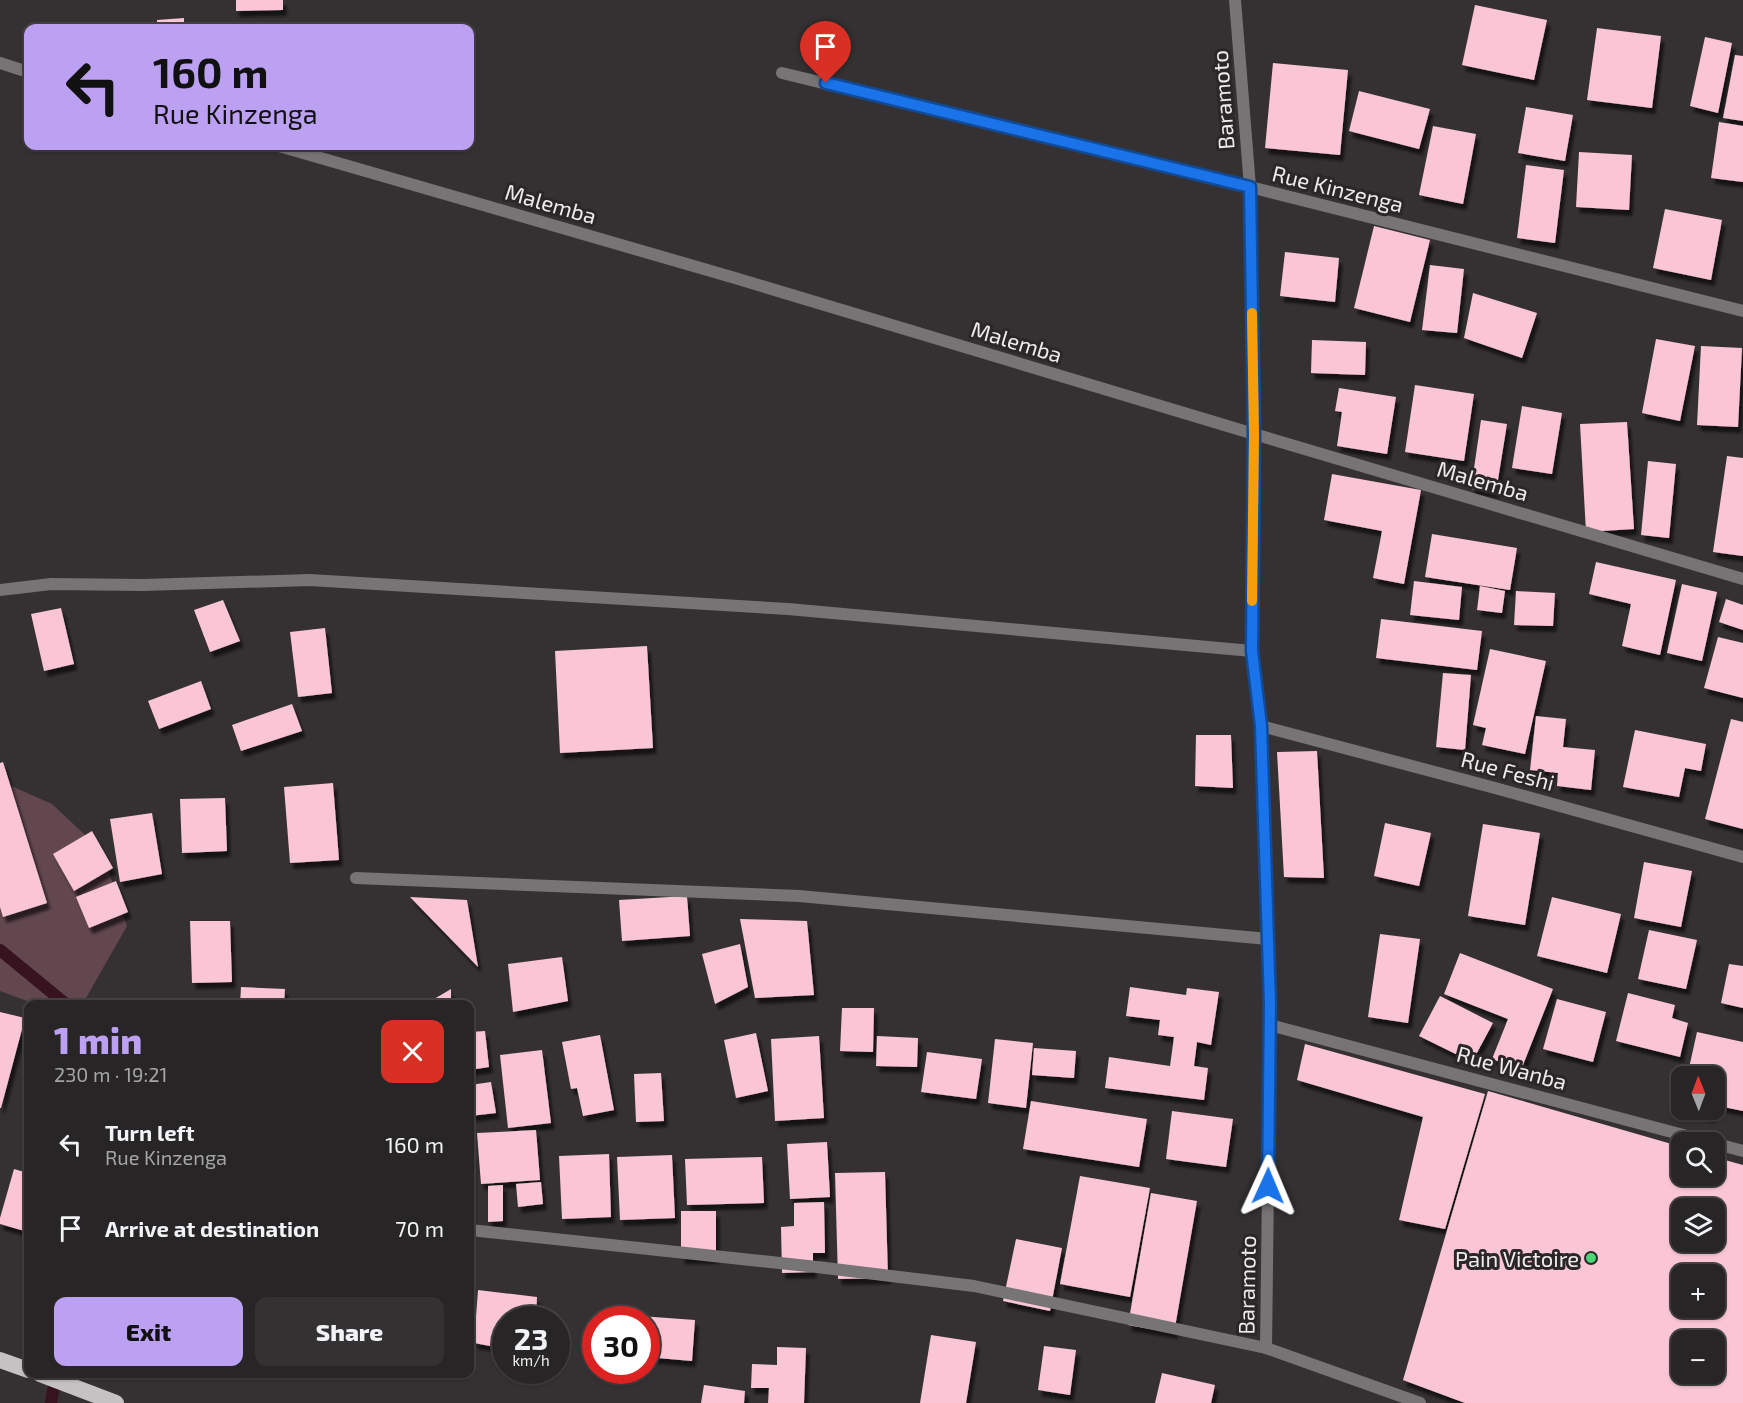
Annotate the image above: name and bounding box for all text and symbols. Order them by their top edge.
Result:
pin [800,21,851,83]
icon: arrive [809,30,842,63]
text: 160 m [153,46,269,96]
icon: left [54,48,132,126]
street label: Baramoto [1206,50,1238,150]
text: Rue Kinzenga [153,97,318,129]
street label: Rue Kinzenga [1270,159,1406,217]
street label: Malemba [502,178,600,228]
street label: Malemba [968,315,1066,367]
street label: Malemba [1434,455,1532,505]
street label: Rue Feshi [1458,745,1558,795]
text: 1 min [54,1018,142,1061]
button: close [381,1020,444,1083]
street label: Rue Wanba [1454,1040,1570,1094]
text: 230 m · 19:21 [54,1062,167,1086]
north arrow [1671,1066,1725,1120]
map controls [1671,1066,1725,1384]
text: Turn left [105,1119,194,1145]
icon: left [54,1128,87,1161]
text: 160 m [385,1131,444,1157]
button: search [1671,1132,1725,1186]
text: Rue Kinzenga [105,1145,227,1169]
position arrow [1236,1154,1300,1218]
button: layers [1671,1198,1725,1252]
icon: arrive [54,1212,87,1245]
text: Arrive at destination [105,1215,319,1241]
text: 70 m [395,1215,444,1241]
street label: Baramoto [1232,1235,1260,1335]
place label: Pain Victoire [1455,1245,1579,1271]
marker: Pain Victoire [1584,1251,1598,1265]
button: + [1671,1264,1725,1318]
button: Exit [54,1297,243,1366]
button: Share [255,1297,444,1366]
speed limit sign: 30 [582,1306,660,1384]
text: 23 [514,1320,548,1356]
button: − [1671,1330,1725,1384]
text: km/h [512,1351,550,1369]

